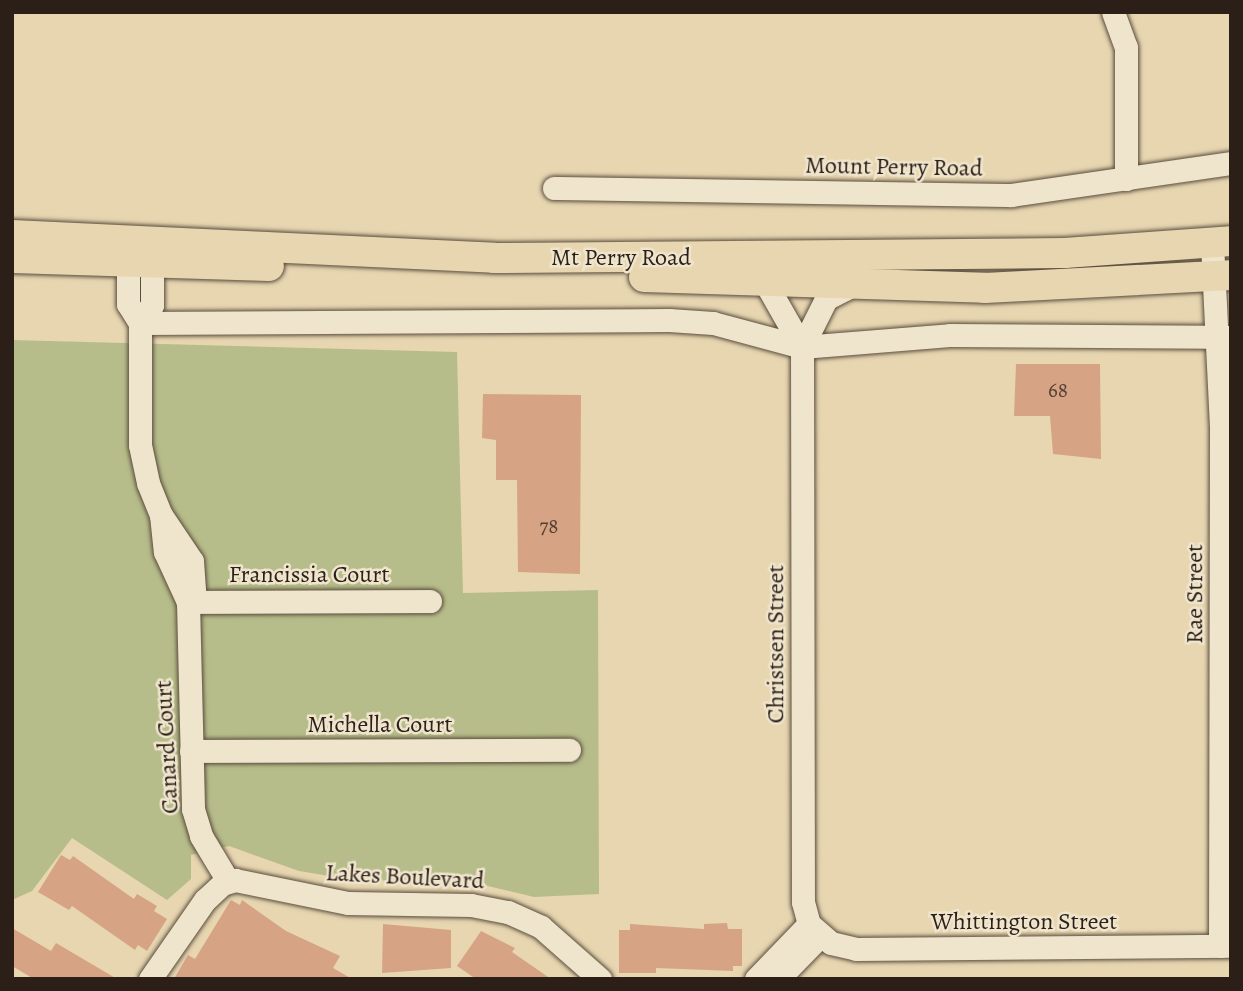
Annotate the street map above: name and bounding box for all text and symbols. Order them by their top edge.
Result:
street label: Mount Perry Road [805,151,983,183]
street label: Mt Perry Road [551,244,691,272]
house number: 68 [1048,377,1068,403]
house number: 78 [539,513,559,539]
street label: Rae Street [1181,544,1209,644]
street label: Francissia Court [229,561,389,589]
street label: Christsen Street [762,565,790,723]
street label: Canard Court [149,679,185,815]
street label: Michella Court [308,711,452,739]
street label: Lakes Boulevard [325,858,485,896]
street label: Whittington Street [931,908,1117,936]

